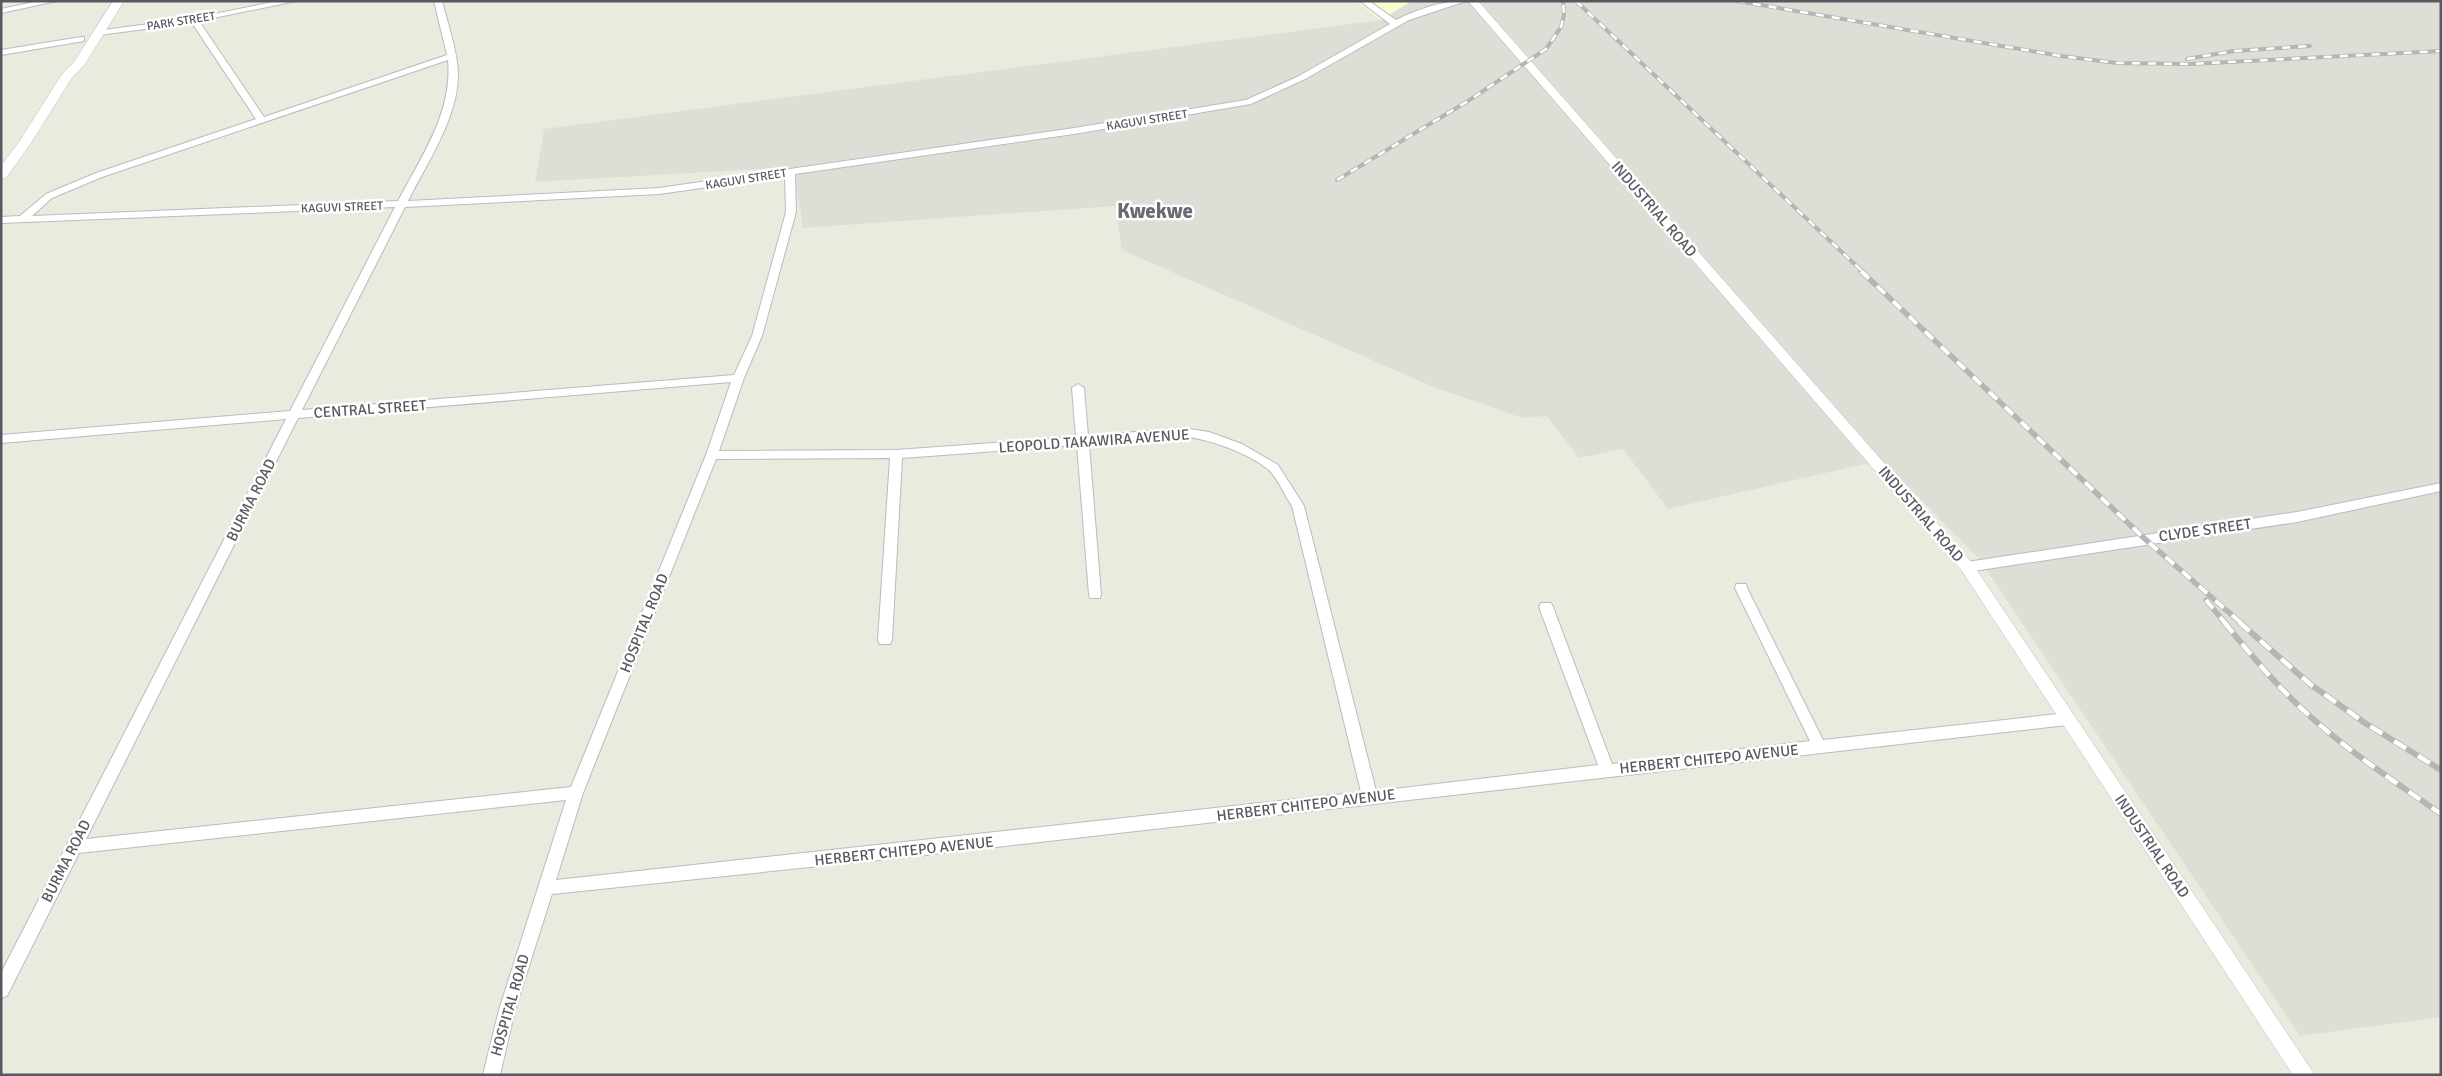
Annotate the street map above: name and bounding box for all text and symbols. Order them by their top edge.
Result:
street label: PARK STREET [146,9,217,34]
street label: KAGUVI STREET [1105,107,1189,134]
street label: INDUSTRIAL ROAD [1608,158,1700,260]
street label: KAGUVI STREET [704,166,788,193]
district label: Kwekwe [1117,198,1193,224]
street label: KAGUVI STREET [301,199,383,216]
street label: CENTRAL STREET [313,396,428,422]
street label: LEOPOLD TAKAWIRA AVENUE [998,425,1190,457]
street label: BURMA ROAD [223,456,279,544]
street label: INDUSTRIAL ROAD [1875,463,1967,565]
street label: CLYDE STREET [2158,515,2253,545]
street label: HOSPITAL ROAD [616,571,672,675]
street label: HERBERT CHITEPO AVENUE [1619,741,1799,777]
street label: HERBERT CHITEPO AVENUE [1216,785,1396,825]
street label: INDUSTRIAL ROAD [2111,791,2193,901]
street label: BURMA ROAD [38,817,94,905]
street label: HERBERT CHITEPO AVENUE [814,833,994,869]
street label: HOSPITAL ROAD [487,952,533,1058]

